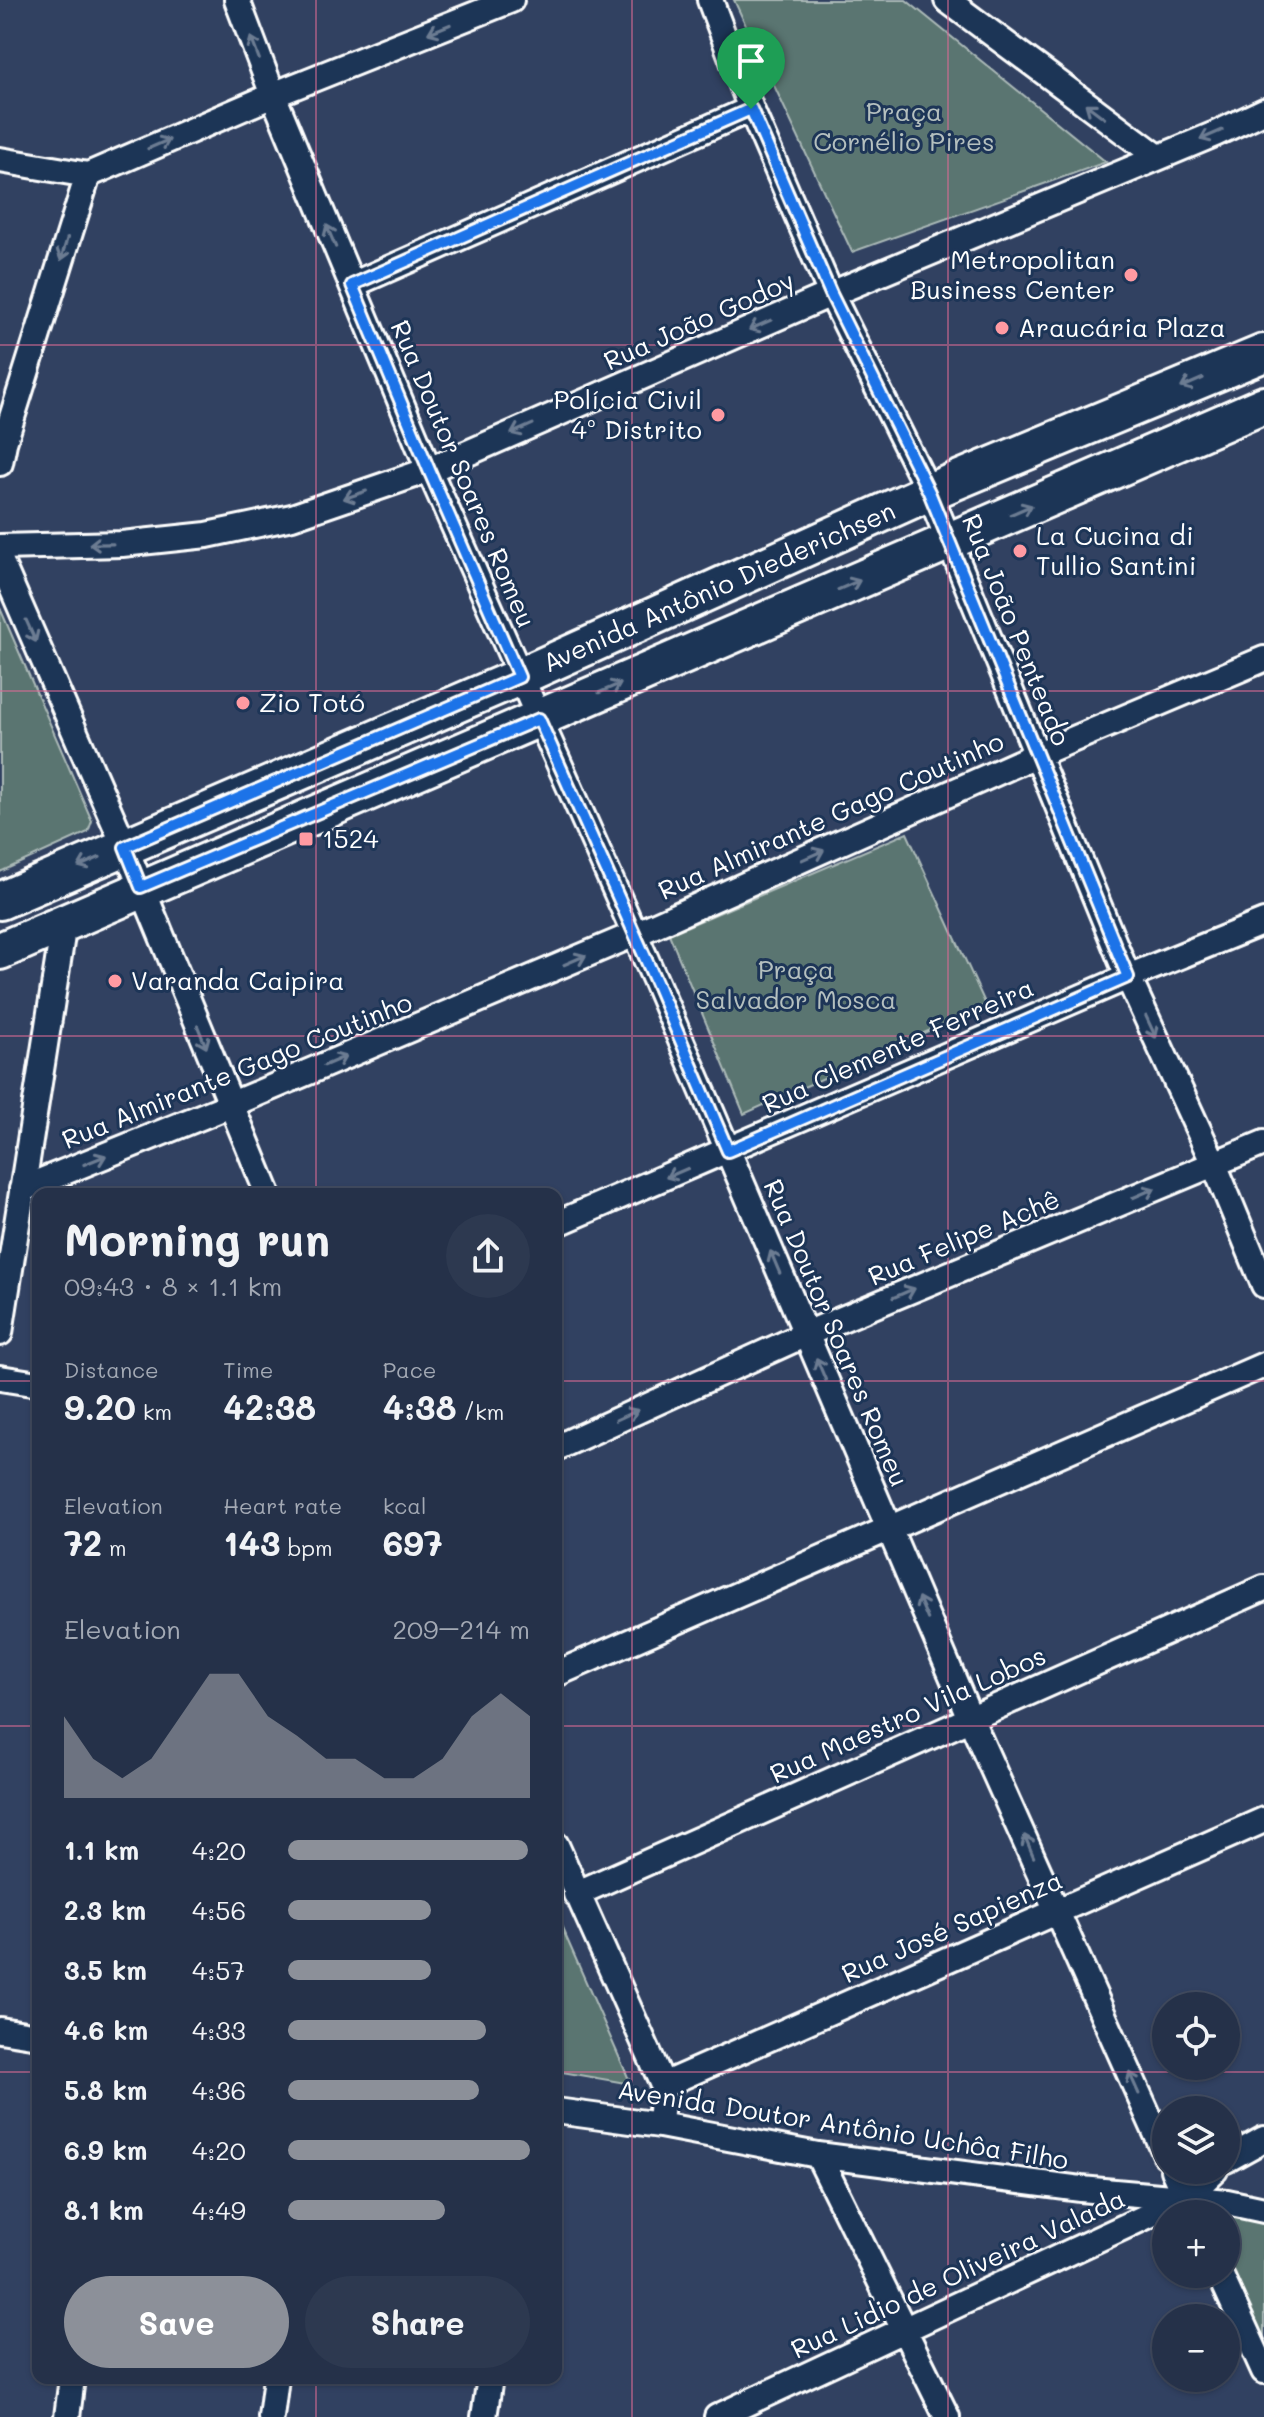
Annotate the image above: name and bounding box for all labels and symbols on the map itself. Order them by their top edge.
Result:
one-way arrow [427,23,452,37]
pin [717,27,785,109]
one-way arrow [247,36,261,61]
park label: Praça Cornélio Pires [813,94,995,158]
one-way arrow [1085,102,1106,119]
one-way arrow [1200,129,1224,144]
one-way arrow [147,135,171,150]
one-way arrow [323,224,338,249]
one-way arrow [56,236,71,261]
place label: Metropolitan Business Center [910,242,1115,306]
street label: Rua João Godoy [598,263,799,377]
marker: Metropolitan Business Center [1122,266,1140,284]
place label: Araucária Plaza [1018,310,1226,344]
street label: Rua Doutor Soares Romeu [384,315,544,632]
one-way arrow [748,319,773,334]
marker: Araucária Plaza [993,319,1011,337]
one-way arrow [1180,377,1205,391]
place label: Polícia Civil 4º Distrito [553,382,702,446]
marker: Polícia Civil 4º Distrito [709,406,727,424]
one-way arrow [510,423,535,438]
one-way arrow [343,489,368,504]
street label: Avenida Antônio Diederichsen [537,493,900,679]
one-way arrow [1009,502,1033,517]
street label: Rua João Penteado [955,509,1079,751]
place label: La Cucina di Tullio Santini [1036,518,1196,582]
one-way arrow [88,537,115,552]
marker: La Cucina di Tullio Santini [1011,542,1029,560]
one-way arrow [836,577,861,592]
one-way arrow [25,618,40,643]
one-way arrow [597,680,622,695]
place label: Zio Totó [259,685,365,719]
marker: Zio Totó [234,694,252,712]
street label: Rua Almirante Gago Coutinho [653,723,1009,907]
place label: 1524 [322,821,379,855]
marker: 1524 [297,830,315,848]
one-way arrow [801,847,825,862]
one-way arrow [77,856,102,871]
one-way arrow [562,951,587,966]
park label: Praça Salvador Mosca [696,952,896,1016]
place label: Varanda Caipira [131,963,345,997]
street label: Rua Clemente Ferreira [757,970,1039,1120]
marker: Varanda Caipira [106,972,124,990]
street label: Rua Almirante Gago Coutinho [57,984,417,1156]
one-way arrow [1144,1015,1159,1039]
one-way arrow [196,1024,210,1049]
one-way arrow [322,1052,347,1067]
one-way arrow [82,1152,107,1166]
one-way arrow [665,1166,690,1181]
street label: Rua Doutor Soares Romeu [757,1174,917,1491]
street label: Rua Felipe Achê [863,1181,1065,1293]
one-way arrow [1131,1184,1156,1199]
one-way arrow [767,1250,782,1275]
one-way arrow [891,1285,916,1299]
one-way arrow [813,1357,828,1382]
one-way arrow [614,1407,639,1422]
one-way arrow [915,1596,930,1621]
street label: Rua Maestro Vila Lobos [764,1638,1051,1790]
one-way arrow [1020,1834,1035,1859]
street label: Rua José Sapienza [836,1862,1067,1990]
street label: Avenida Doutor Antônio Uchôa Filho [615,2072,1071,2176]
one-way arrow [1126,2072,1141,2096]
street label: Rua Lidio de Oliveira Valada [785,2181,1130,2366]

